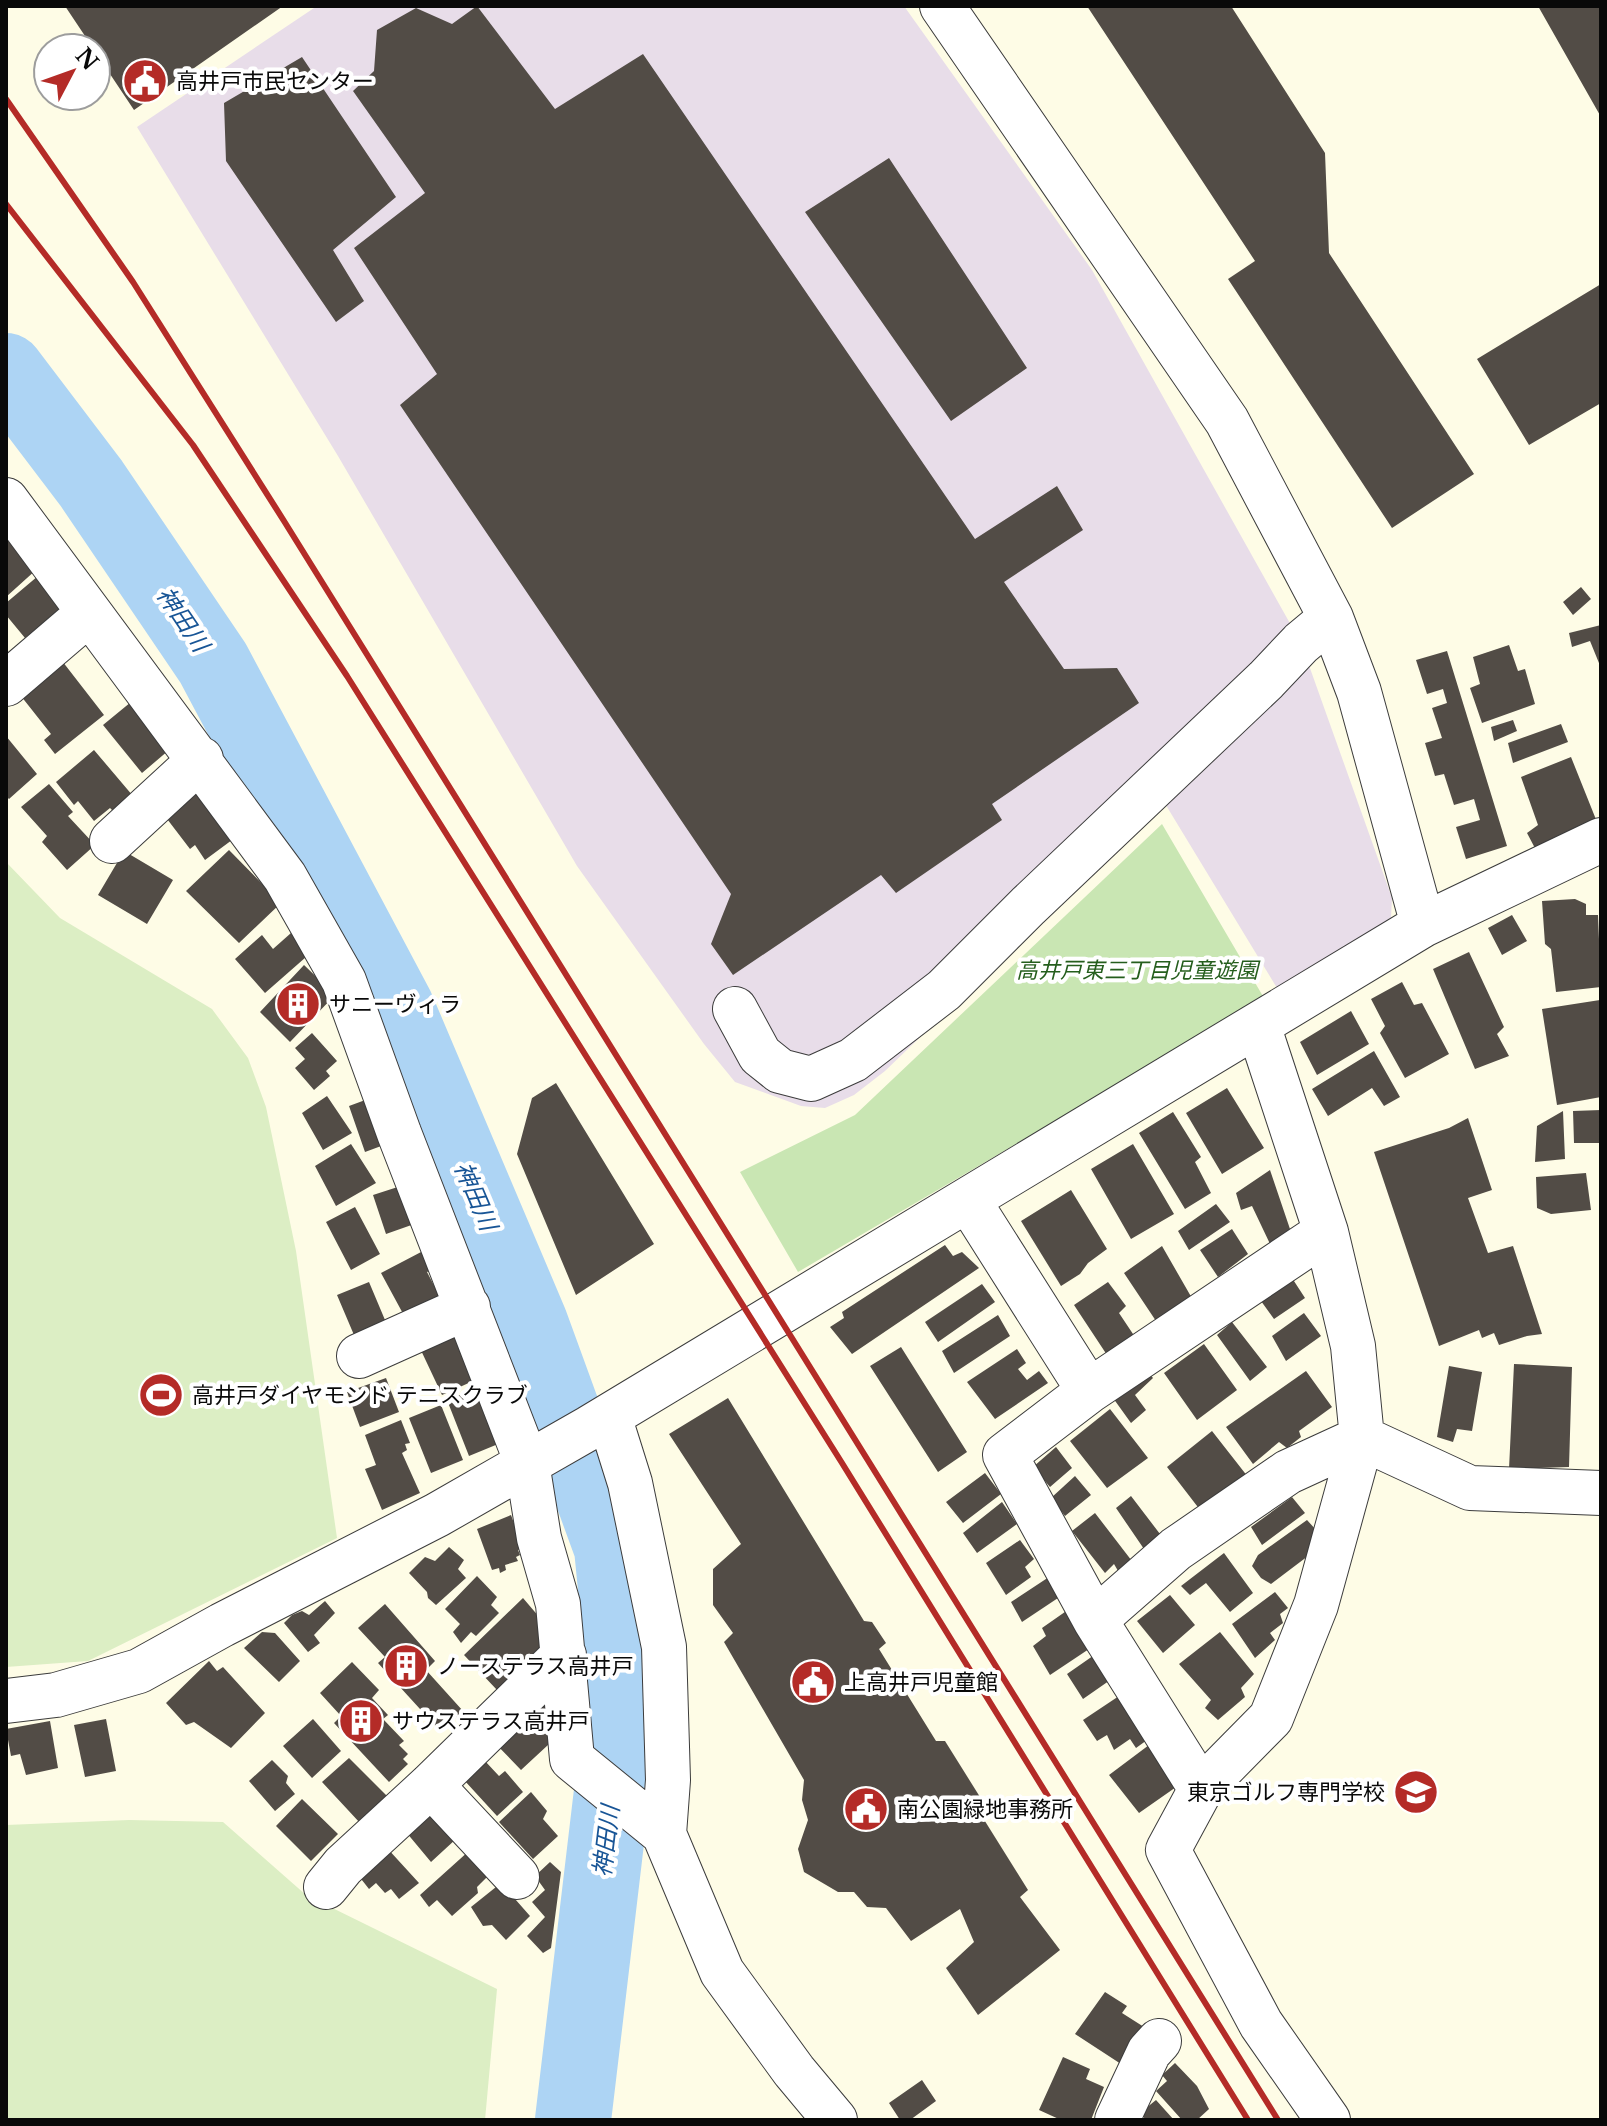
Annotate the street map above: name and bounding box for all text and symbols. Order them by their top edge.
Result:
north arrow [32,32,112,112]
text: N [70,43,104,76]
public building icon: 高井戸市民センター [121,57,169,105]
place label: 高井戸市民センター [176,68,374,95]
water label: 神田川 [151,581,217,659]
park label: 高井戸東三丁目児童遊園 [1016,957,1261,984]
building icon: サニーヴィラ [274,980,322,1028]
place label: サニーヴィラ [329,991,461,1018]
water label: 神田川 [449,1157,505,1238]
sports icon: 高井戸ダイヤモンド テニスクラブ [137,1371,185,1419]
place label: 高井戸ダイヤモンド テニスクラブ [192,1382,528,1409]
building icon: ノーステラス高井戸 [382,1642,430,1690]
place label: ノーステラス高井戸 [437,1653,633,1680]
public building icon: 上高井戸児童館 [789,1658,837,1706]
place label: 上高井戸児童館 [844,1669,998,1696]
building icon: サウステラス高井戸 [337,1697,385,1745]
place label: サウステラス高井戸 [392,1708,590,1735]
school or university icon: 東京ゴルフ専門学校 [1392,1768,1440,1816]
place label: 東京ゴルフ専門学校 [1187,1779,1385,1806]
public building icon: 南公園緑地事務所 [842,1785,890,1833]
place label: 南公園緑地事務所 [897,1796,1073,1823]
water label: 神田川 [587,1801,625,1878]

